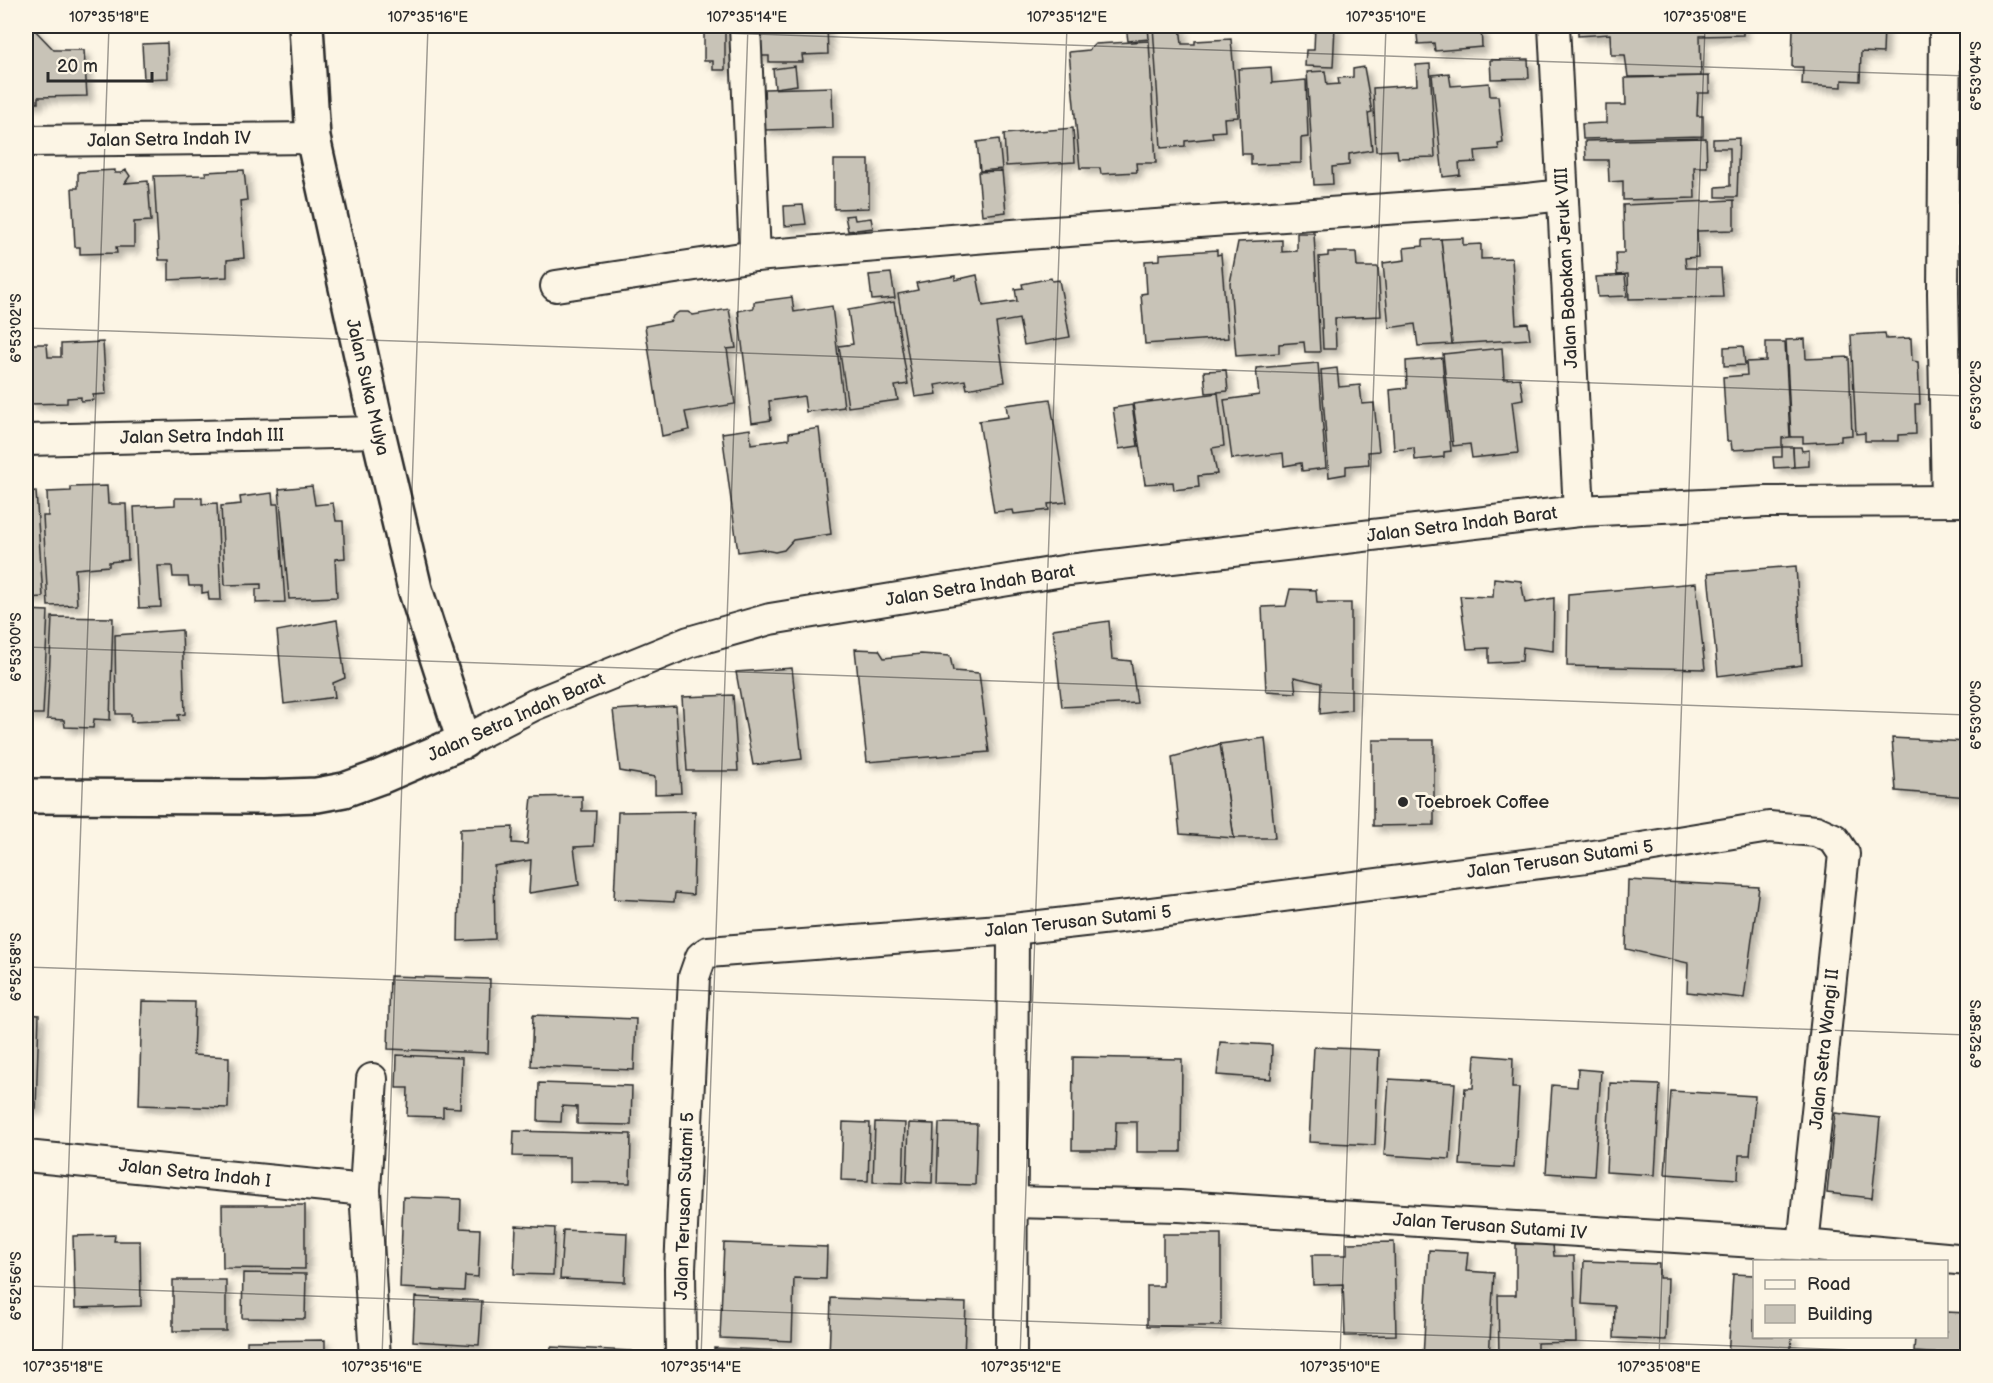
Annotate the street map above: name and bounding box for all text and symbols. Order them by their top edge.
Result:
text: 107°35'18"E [69,8,149,27]
text: 107°35'16"E [388,8,468,27]
text: 107°35'14"E [707,8,787,27]
text: 107°35'12"E [1027,8,1107,27]
text: 107°35'10"E [1346,8,1426,27]
text: 107°35'08"E [1663,8,1747,27]
text: 6°53'04"S [1967,41,1986,111]
scale bar [48,45,152,83]
text: 20 m [57,56,98,77]
street label: Jalan Setra Indah IV [87,128,251,151]
street label: Jalan Babakan Jeruk VIII [1551,167,1582,369]
text: 6°53'02"S [7,293,26,363]
street label: Jalan Suka Mulya [342,317,393,458]
text: 6°53'02"S [1967,360,1986,430]
street label: Jalan Setra Indah III [120,425,284,448]
street label: Jalan Setra Indah Barat [1366,502,1559,547]
street label: Jalan Setra Indah Barat [884,560,1077,611]
text: 6°53'00"S [7,612,26,682]
street label: Jalan Setra Indah Barat [424,669,608,766]
text: 6°53'00"S [1967,680,1986,750]
place label: Toebroek Coffee [1415,792,1549,813]
marker: Toebroek Coffee [1396,795,1410,809]
street label: Jalan Terusan Sutami 5 [1466,836,1655,883]
street label: Jalan Terusan Sutami 5 [983,901,1173,942]
text: 6°52'58"S [7,933,26,1001]
street label: Jalan Setra Wangi II [1806,967,1843,1131]
text: 6°52'58"S [1967,1000,1986,1068]
street label: Jalan Terusan Sutami 5 [671,1112,698,1300]
street label: Jalan Setra Indah I [118,1155,272,1192]
street label: Jalan Terusan Sutami IV [1392,1209,1588,1244]
text: 6°52'56"S [7,1251,26,1321]
legend [1753,1260,1948,1338]
text: Road [1807,1274,1851,1295]
text: Building [1807,1304,1873,1325]
text: 107°35'18"E [23,1358,103,1377]
text: 107°35'16"E [342,1358,422,1377]
text: 107°35'14"E [661,1358,741,1377]
text: 107°35'12"E [981,1358,1061,1377]
text: 107°35'10"E [1300,1358,1380,1377]
text: 107°35'08"E [1617,1358,1701,1377]

